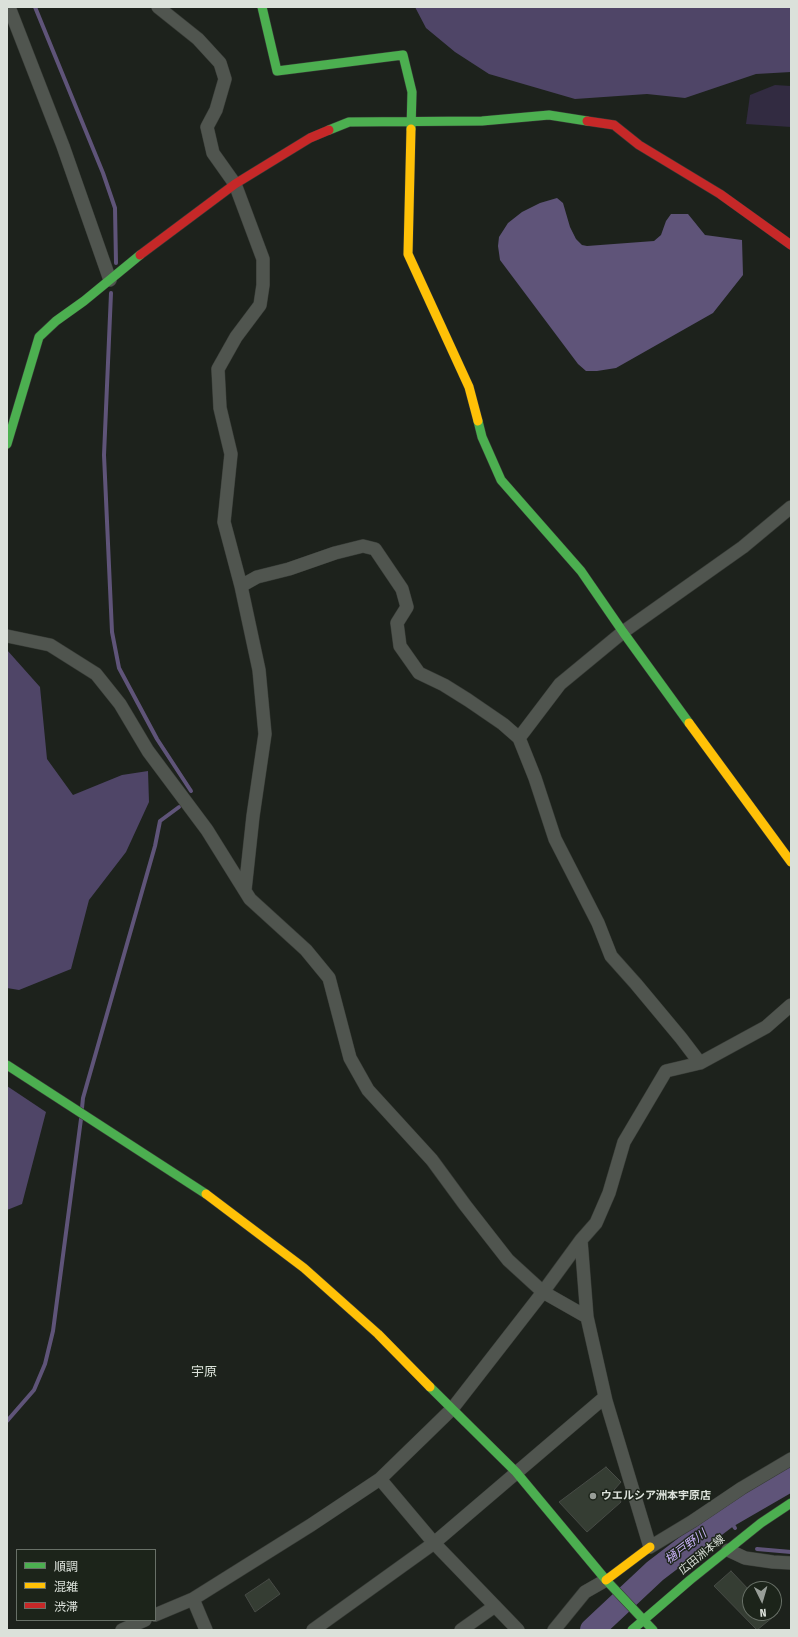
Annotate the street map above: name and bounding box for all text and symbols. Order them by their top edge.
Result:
district label: 宇原 [191,1364,217,1380]
place label: ウエルシア洲本宇原店 [601,1489,711,1503]
marker: ウエルシア洲本宇原店 [588,1491,598,1501]
water label: 樋戸野川 [662,1527,710,1567]
street label: 広田洲本線 [676,1533,728,1577]
legend [16,1549,156,1621]
text: 順調 [54,1560,78,1574]
text: 混雑 [54,1580,78,1594]
north arrow [742,1581,782,1621]
text: 渋滞 [54,1600,78,1614]
text: N [759,1606,767,1619]

